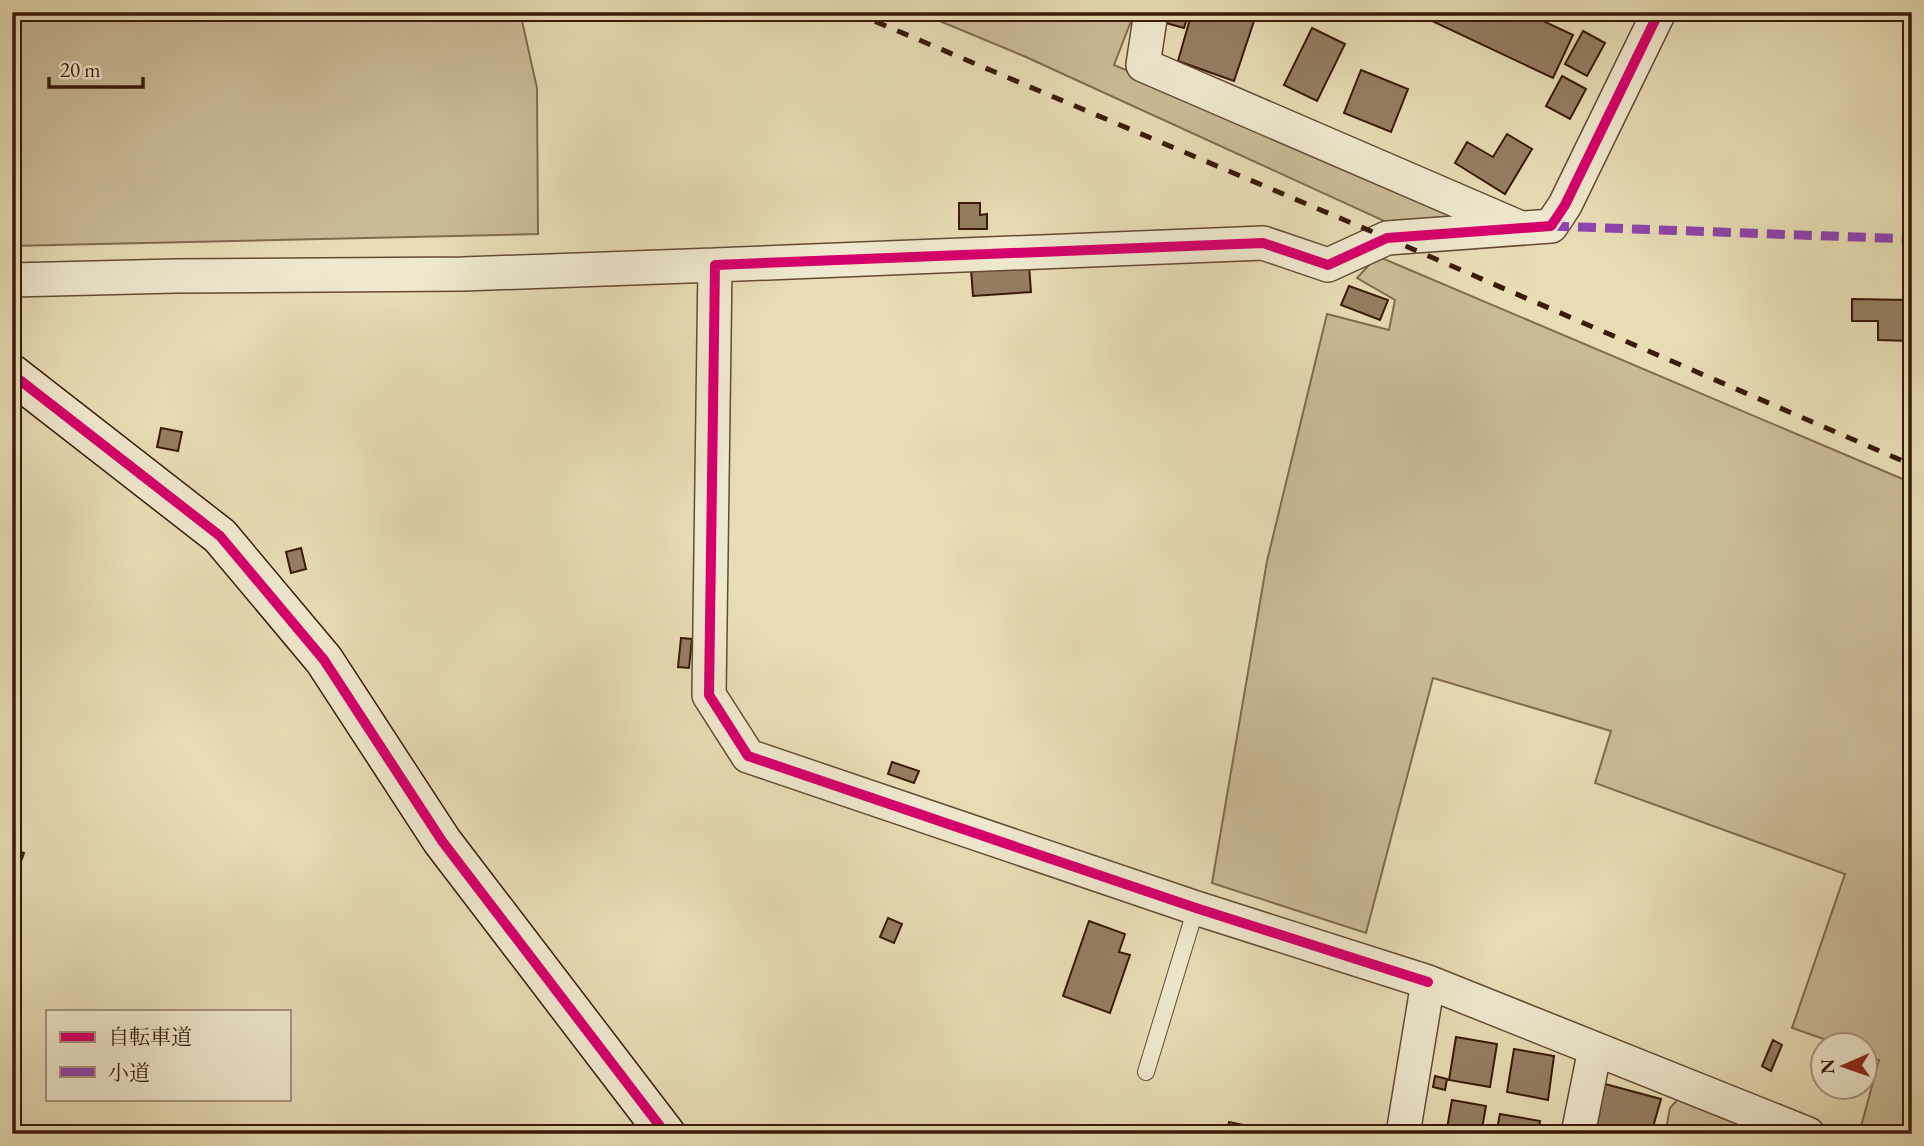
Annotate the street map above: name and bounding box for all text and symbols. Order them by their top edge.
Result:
scale bar [49,46,144,90]
text: 20 m [60,56,101,83]
legend [46,1010,290,1100]
text: 自転車道 [108,1023,192,1050]
north arrow [1808,1030,1878,1100]
text: N [1815,1058,1840,1075]
text: 小道 [108,1059,150,1086]

